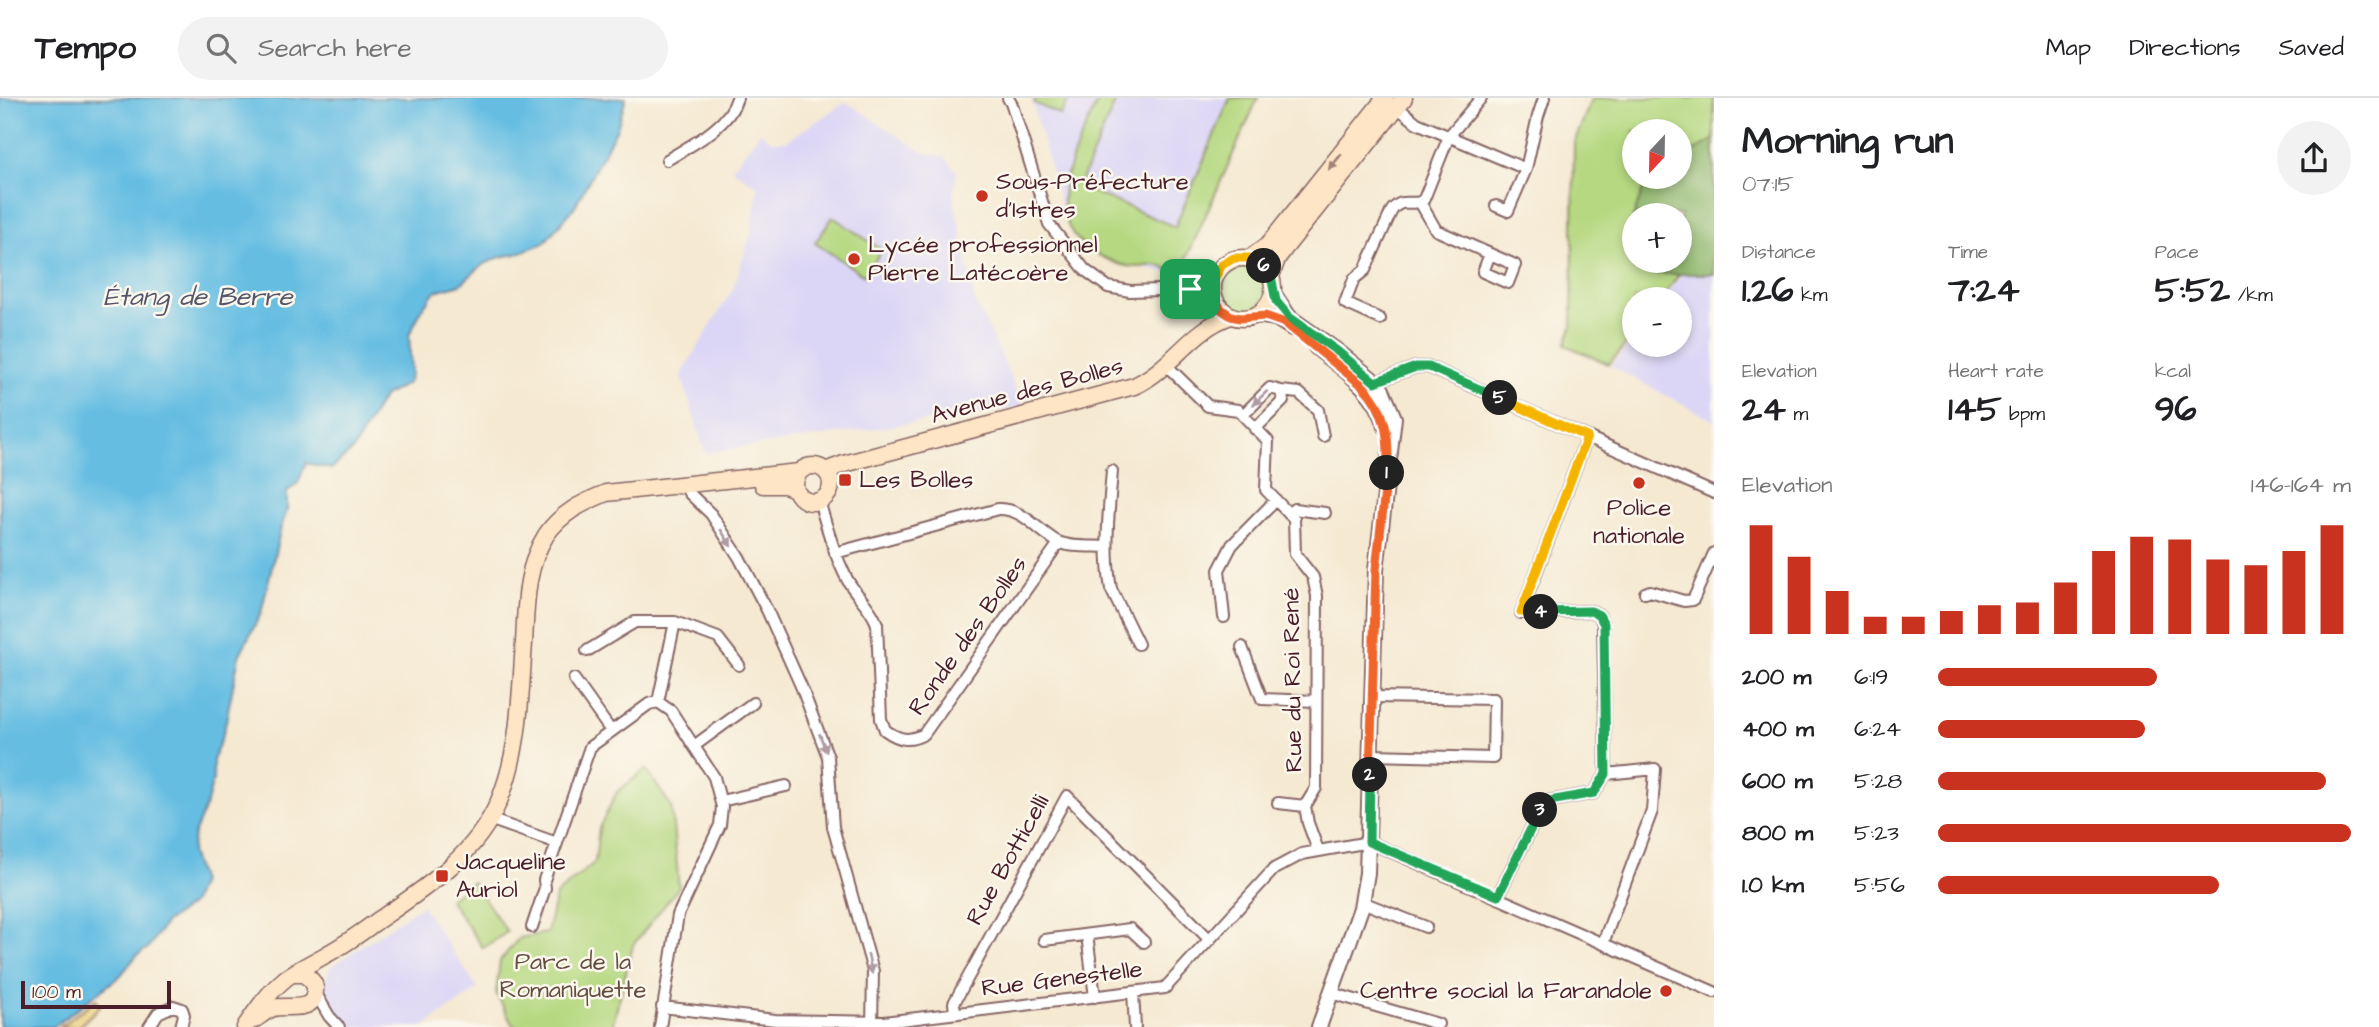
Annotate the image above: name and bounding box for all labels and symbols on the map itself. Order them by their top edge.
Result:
north arrow [1622,119,1692,189]
one-way arrow [1328,153,1343,170]
place label: Sous-Préfecture d'Istres [996,165,1189,227]
marker: Sous-Préfecture d'Istres [974,188,990,204]
place label: Lycée professionnel Pierre Latécoère [868,228,1098,290]
pin: 6 [1246,248,1282,284]
marker: Lycée professionnel Pierre Latécoère [846,251,862,267]
pin [1160,259,1220,319]
water label: Étang de Berre [103,279,294,316]
street label: Avenue des Bolles [927,349,1127,433]
pin: 5 [1482,380,1518,416]
one-way arrow [1252,389,1269,406]
pin: 1 [1370,456,1404,490]
place label: Les Bolles [859,463,973,497]
marker: Les Bolles [837,472,853,488]
marker: Police nationale [1631,475,1647,491]
place label: Police nationale [1593,491,1685,553]
one-way arrow [720,528,733,547]
street label: Ronde des Bolles [900,549,1036,723]
street label: Rue du Roi René [1274,587,1312,773]
pin: 4 [1524,594,1558,630]
one-way arrow [818,732,829,753]
pin: 2 [1352,758,1388,792]
street label: Rue Botticelli [958,788,1058,932]
pin: 3 [1522,792,1558,828]
place label: Jacqueline Auriol [456,845,566,907]
marker: Jacqueline Auriol [434,868,450,884]
park label: Parc de la Romaniquette [499,945,647,1007]
street label: Rue Genestelle [980,952,1144,1006]
one-way arrow [865,953,876,975]
place label: Centre social la Farandole [1360,974,1652,1008]
scale bar [21,978,172,1010]
marker: Centre social la Farandole [1658,983,1674,999]

